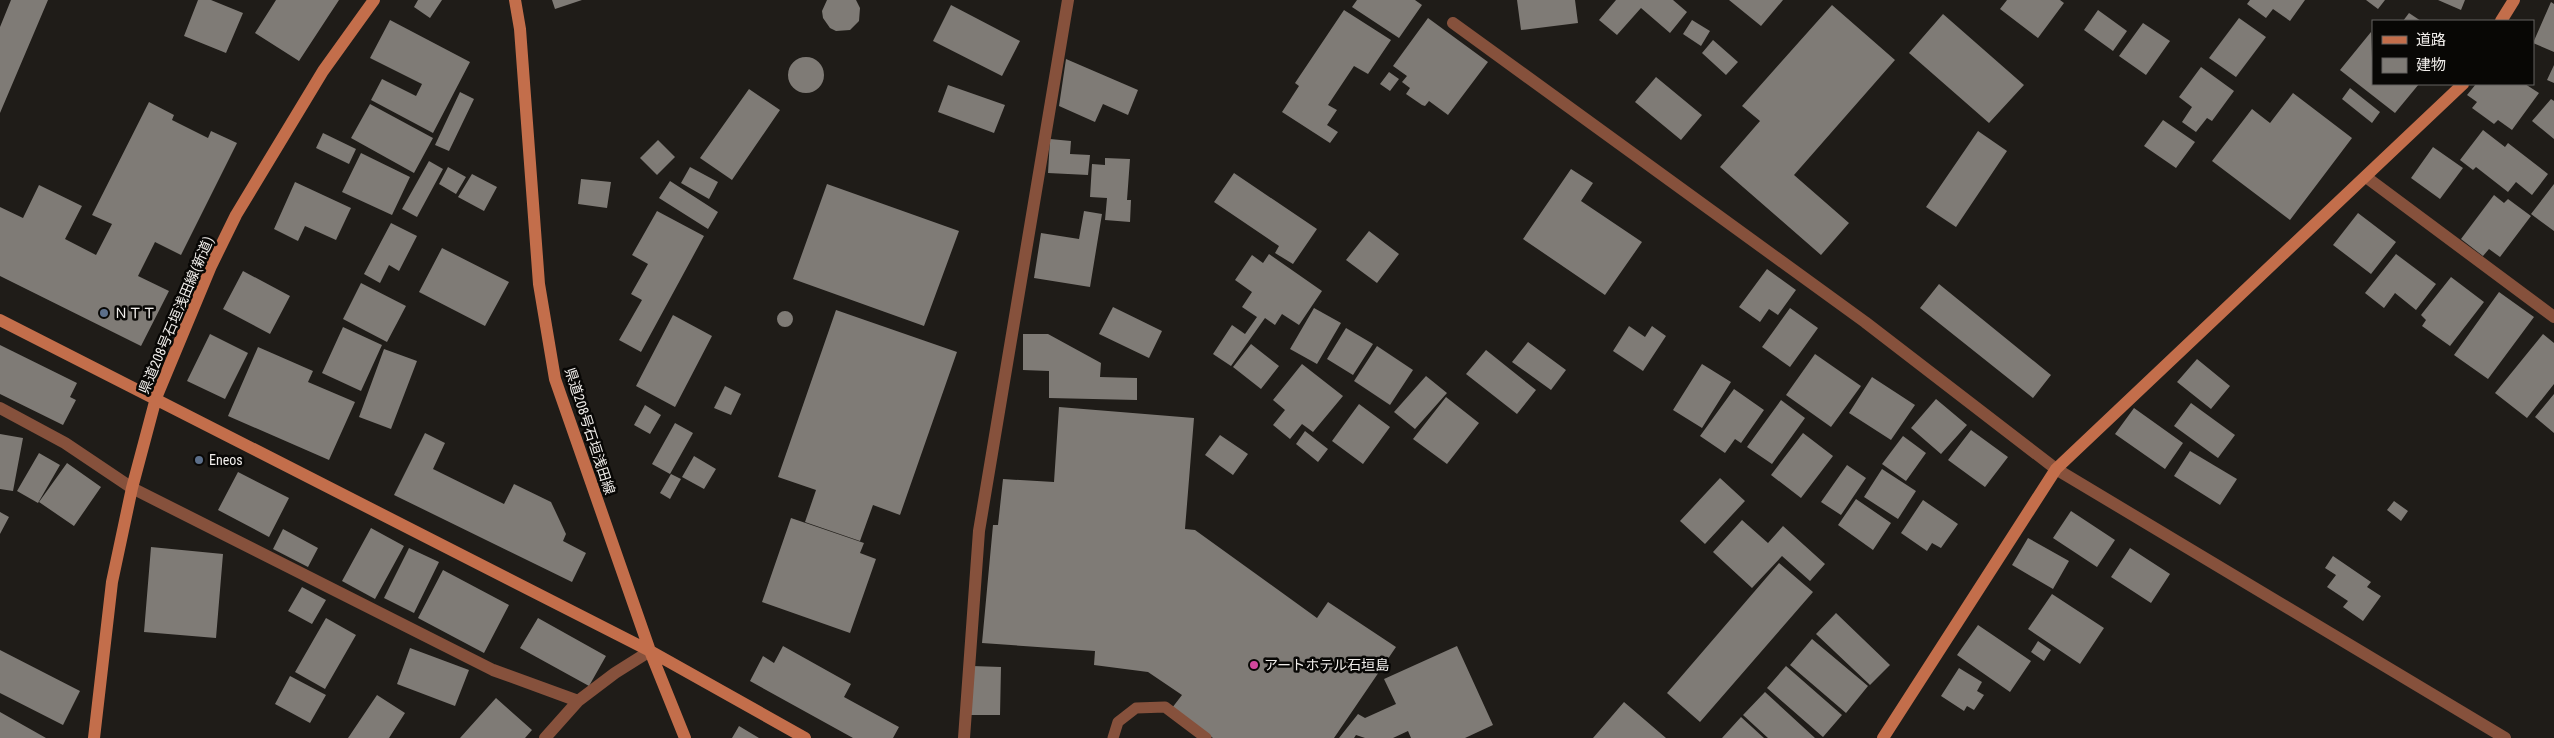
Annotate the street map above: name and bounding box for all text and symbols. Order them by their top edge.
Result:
legend [2372,20,2534,85]
text: 道路 [2416,31,2446,49]
text: 建物 [2416,56,2446,74]
street label: 県道208号石垣浅田線(新道) [136,234,217,397]
place label: ＮＴＴ [114,305,156,321]
marker: ＮＴＴ [98,307,110,319]
street label: 県道208号石垣浅田線 [562,365,618,497]
place label: Eneos [209,452,243,468]
marker: Eneos [193,454,205,466]
place label: アートホテル石垣島 [1264,657,1389,673]
marker: アートホテル石垣島 [1248,659,1260,671]

